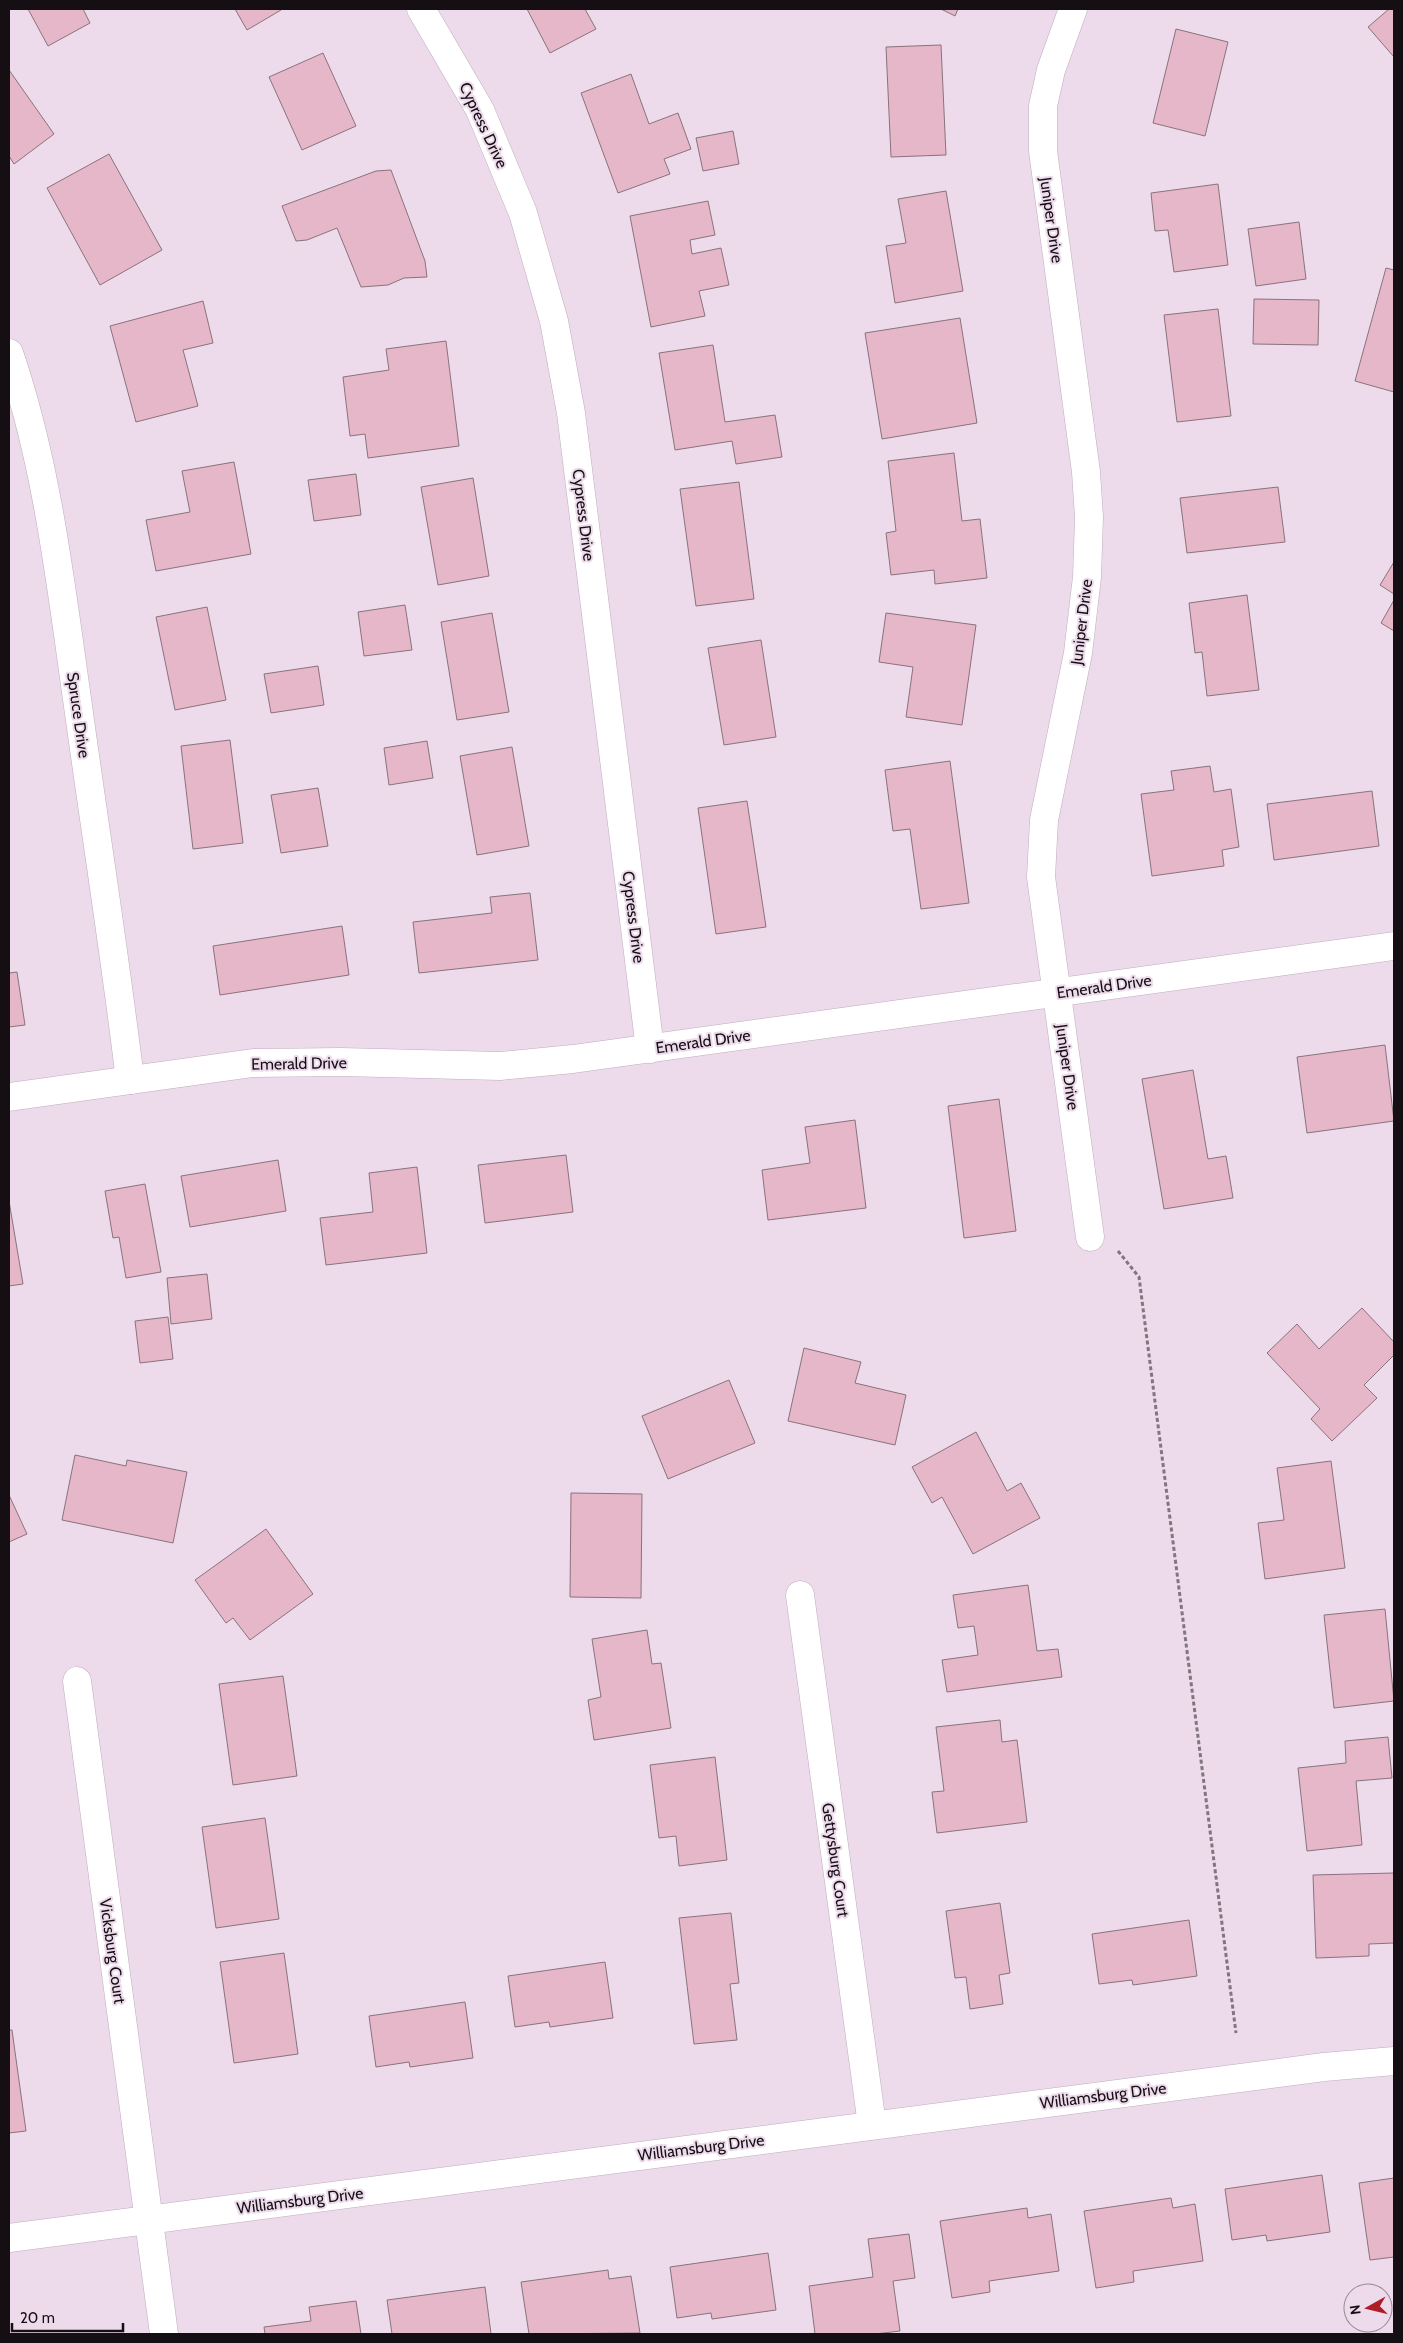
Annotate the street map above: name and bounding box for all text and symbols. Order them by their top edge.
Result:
street label: Cypress Drive [455,79,512,171]
street label: Juniper Drive [1036,175,1067,264]
street label: Cypress Drive [568,468,599,562]
street label: Juniper Drive [1067,578,1096,667]
street label: Spruce Drive [63,671,94,759]
street label: Cypress Drive [618,870,649,964]
street label: Emerald Drive [1055,970,1153,1003]
street label: Juniper Drive [1052,1022,1083,1111]
street label: Emerald Drive [654,1025,752,1058]
street label: Emerald Drive [251,1053,347,1074]
street label: Gettysburg Court [818,1802,853,1919]
street label: Vicksburg Court [96,1897,129,2005]
street label: Williamsburg Drive [1039,2078,1167,2113]
street label: Williamsburg Drive [637,2130,765,2165]
street label: Williamsburg Drive [236,2183,364,2218]
north arrow [1343,2283,1393,2333]
scale bar [12,2300,124,2332]
text: N [1346,2304,1365,2316]
text: 20 m [20,2309,55,2327]

